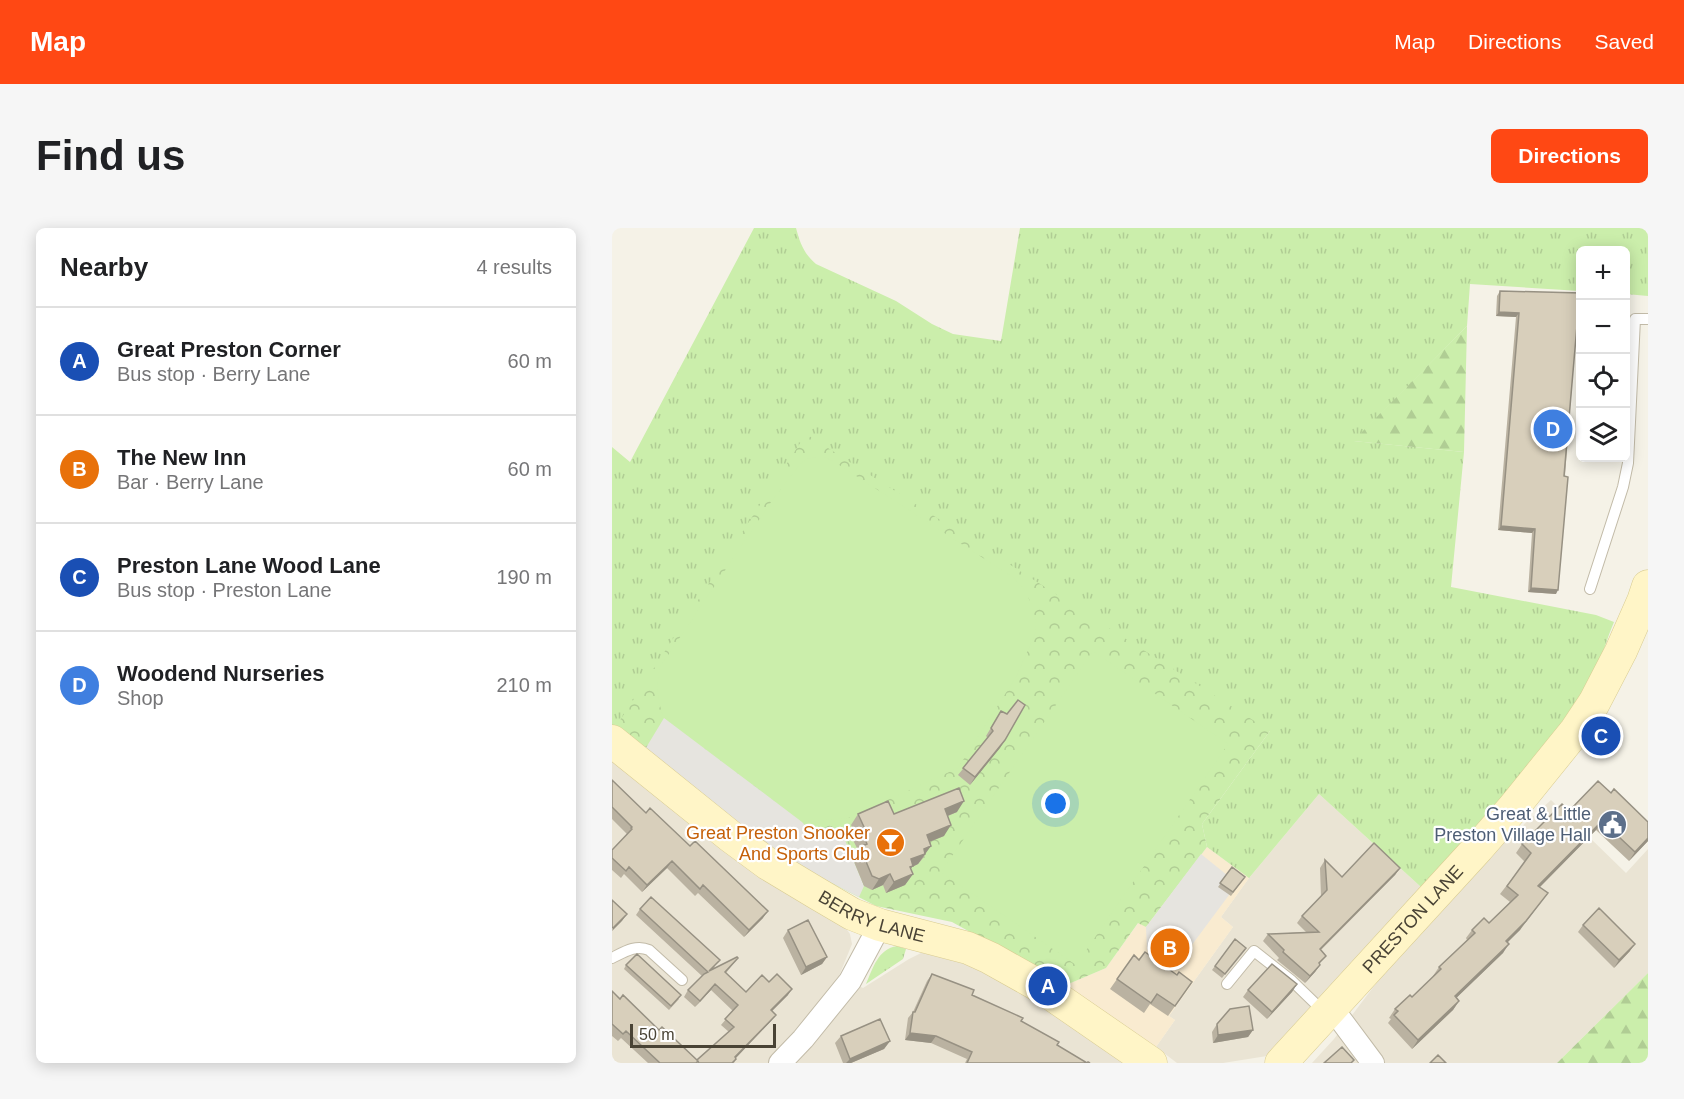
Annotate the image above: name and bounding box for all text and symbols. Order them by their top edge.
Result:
text: Map [30,26,86,57]
text: Map [1394,30,1435,53]
text: Directions [1468,30,1561,53]
text: Saved [1594,30,1654,53]
button: Directions [1491,129,1648,183]
text: Find us [36,132,185,179]
map controls [1576,246,1630,462]
button: + [1576,246,1630,300]
text: Nearby [60,252,148,282]
text: 4 results [476,256,552,278]
button: − [1576,300,1630,354]
text: Great Preston Corner [117,337,341,362]
text: A [72,350,87,372]
text: 60 m [508,350,552,372]
button: locate [1576,354,1630,408]
text: Bus stop · Berry Lane [117,363,310,385]
pin: D [1534,406,1572,452]
button: layers [1576,408,1630,462]
text: The New Inn [117,445,247,470]
text: B [72,458,87,480]
text: 60 m [508,458,552,480]
text: Bar · Berry Lane [117,471,264,493]
text: Preston Lane Wood Lane [117,553,381,578]
text: C [72,566,87,588]
text: 190 m [496,566,552,588]
text: Bus stop · Preston Lane [117,579,332,601]
text: Woodend Nurseries [117,661,324,686]
text: D [72,674,87,696]
text: 210 m [496,674,552,696]
text: Shop [117,687,164,709]
pin: C [1582,714,1620,758]
your location [1041,789,1070,818]
place label: Great & Little Preston Village Hall [1434,804,1591,845]
public building icon: Great & Little Preston Village Hall [1596,808,1628,840]
place label: Great Preston Snooker And Sports Club [686,823,870,864]
bar icon: Great Preston Snooker And Sports Club [875,827,907,859]
street label: PRESTON LANE [1358,861,1467,977]
street label: BERRY LANE [815,887,927,946]
pin: B [1150,926,1190,970]
pin: A [1028,964,1068,1008]
scale bar [630,1021,776,1048]
text: 50 m [639,1026,675,1043]

